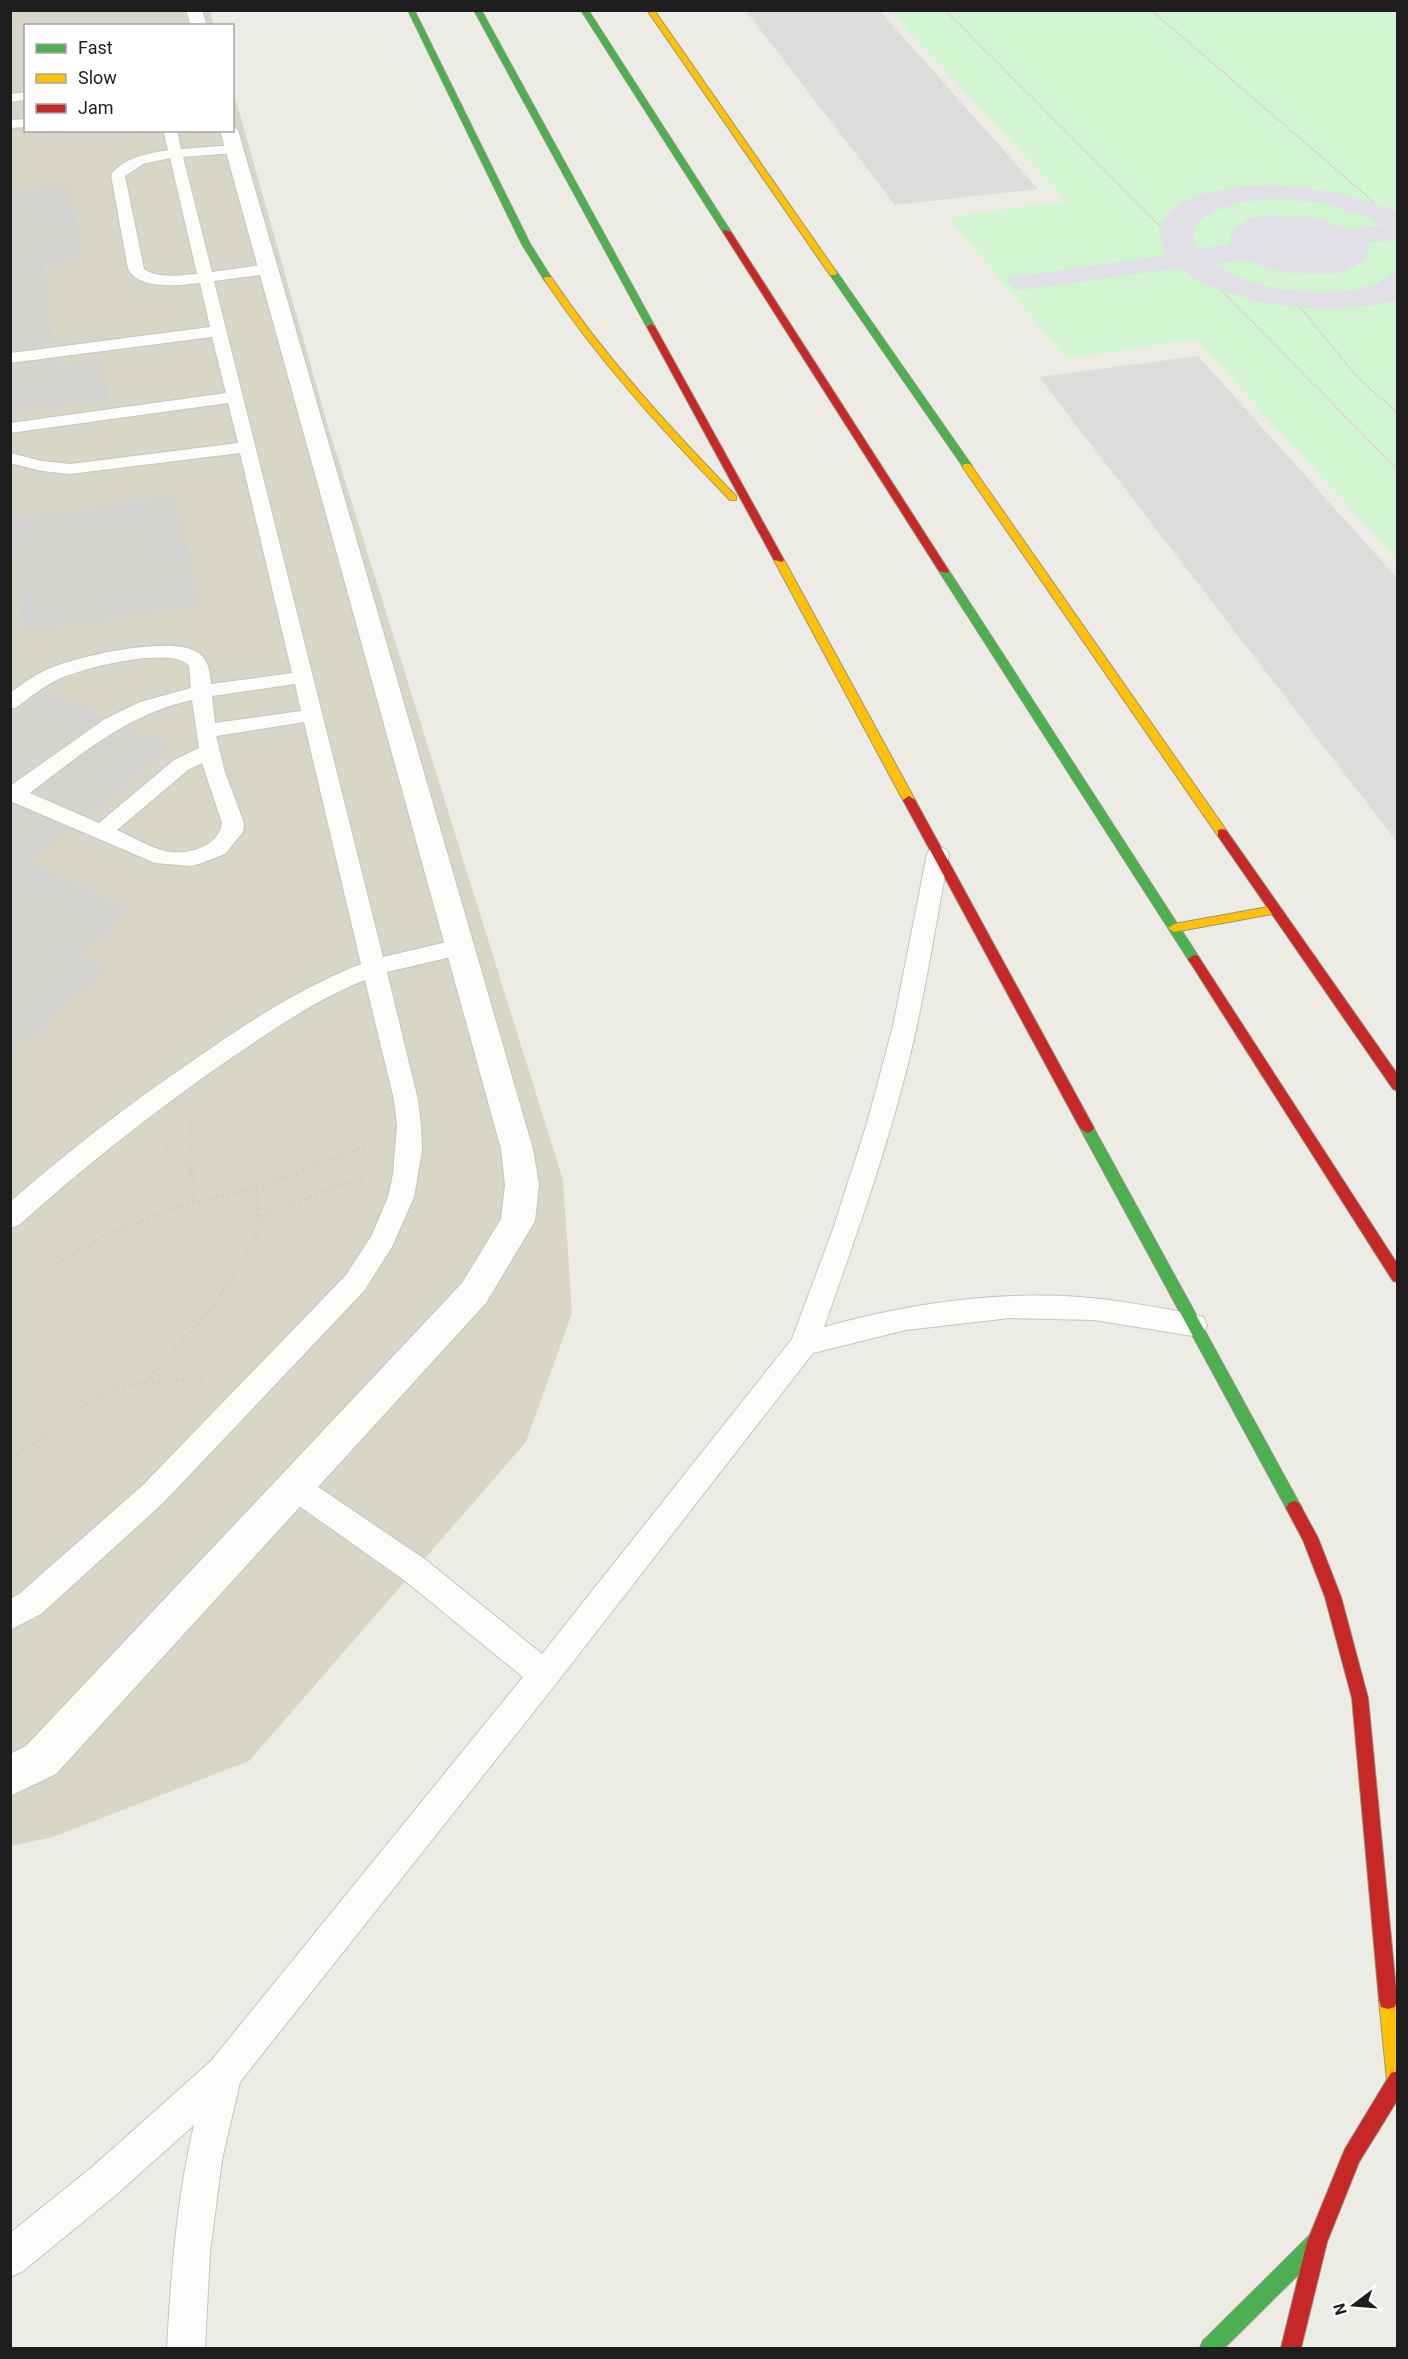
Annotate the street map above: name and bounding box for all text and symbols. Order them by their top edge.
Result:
legend [24,24,234,132]
text: Fast [78,37,113,58]
text: Slow [78,67,117,88]
text: Jam [78,97,114,118]
north arrow [1324,2275,1384,2335]
text: N [1329,2301,1351,2317]

